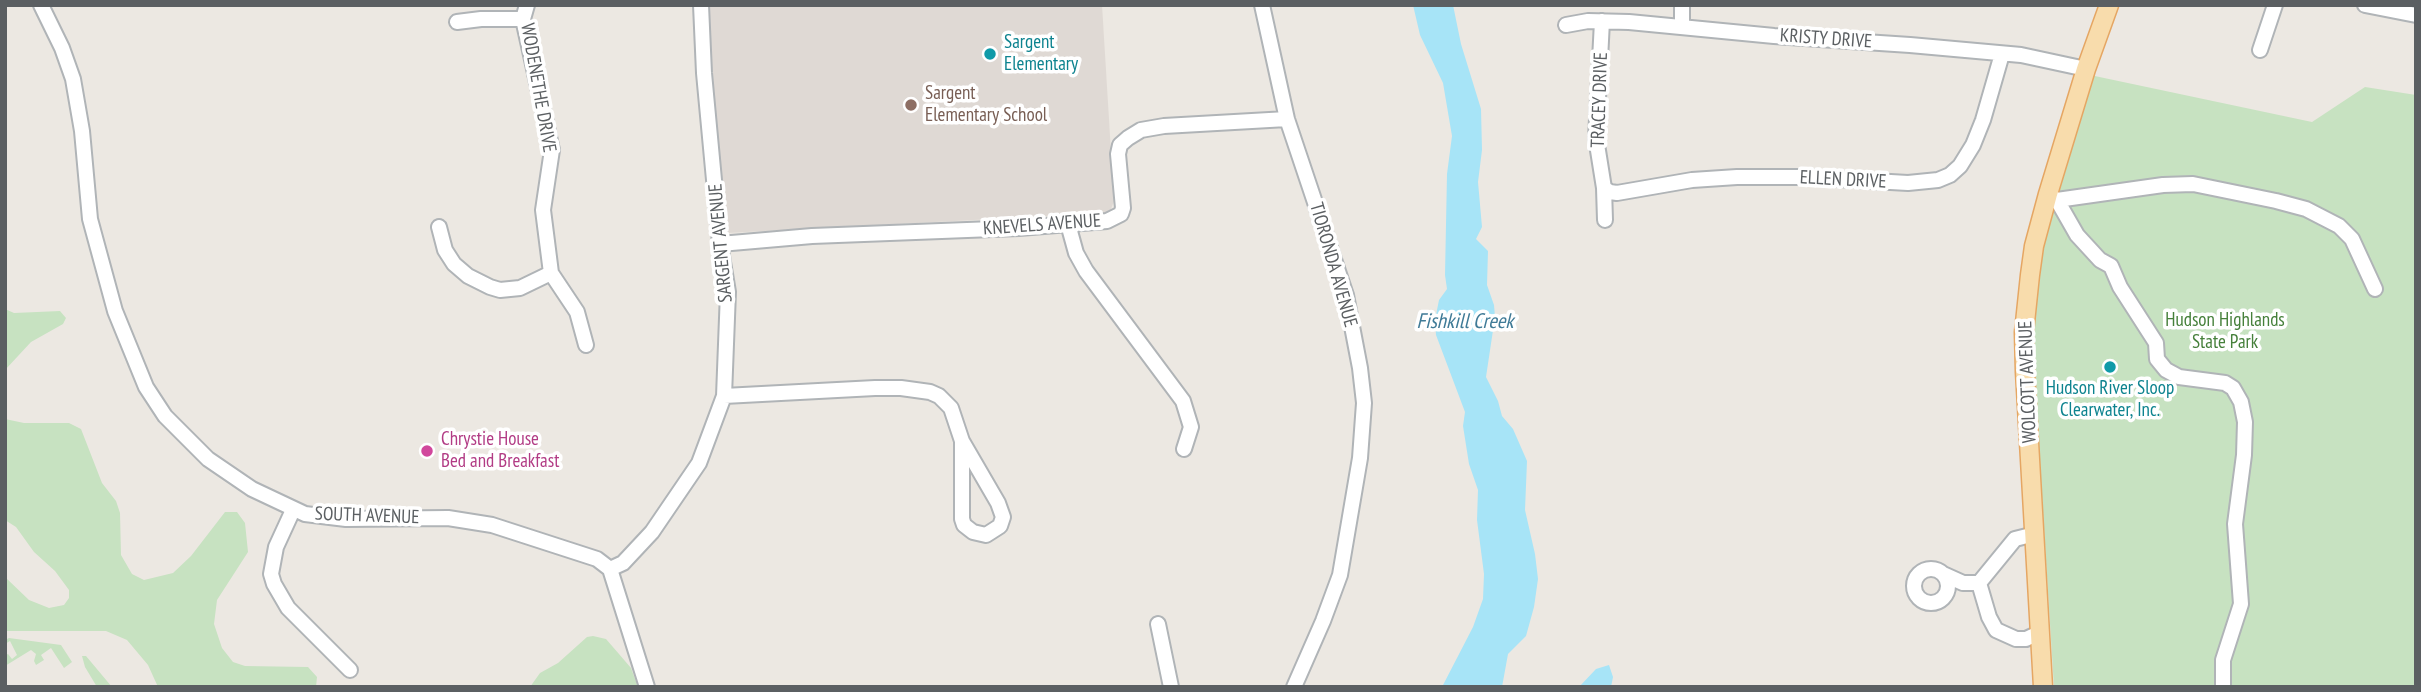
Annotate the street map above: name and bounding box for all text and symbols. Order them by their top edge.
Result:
street label: WODENETHE DRIVE [515,22,561,154]
street label: KRISTY DRIVE [1779,24,1873,54]
place label: Sargent Elementary [1004,32,1078,76]
marker: Sargent Elementary [982,46,998,62]
street label: TRACEY DRIVE [1587,52,1613,148]
place label: Sargent Elementary School [925,83,1047,127]
marker: Sargent Elementary School [903,97,919,113]
street label: ELLEN DRIVE [1799,166,1887,194]
street label: SARGENT AVENUE [704,183,738,303]
street label: TIORONDA AVENUE [1304,200,1362,330]
street label: KNEVELS AVENUE [982,210,1102,240]
water label: Fishkill Creek [1417,309,1513,335]
park label: Hudson Highlands State Park [2165,310,2285,354]
street label: WOLCOTT AVENUE [2014,320,2042,444]
marker: Hudson River Sloop Clearwater, Inc. [2102,359,2118,375]
place label: Hudson River Sloop Clearwater, Inc. [2046,378,2174,422]
place label: Chrystie House Bed and Breakfast [441,429,559,473]
marker: Chrystie House Bed and Breakfast [419,443,435,459]
street label: SOUTH AVENUE [314,503,420,529]

